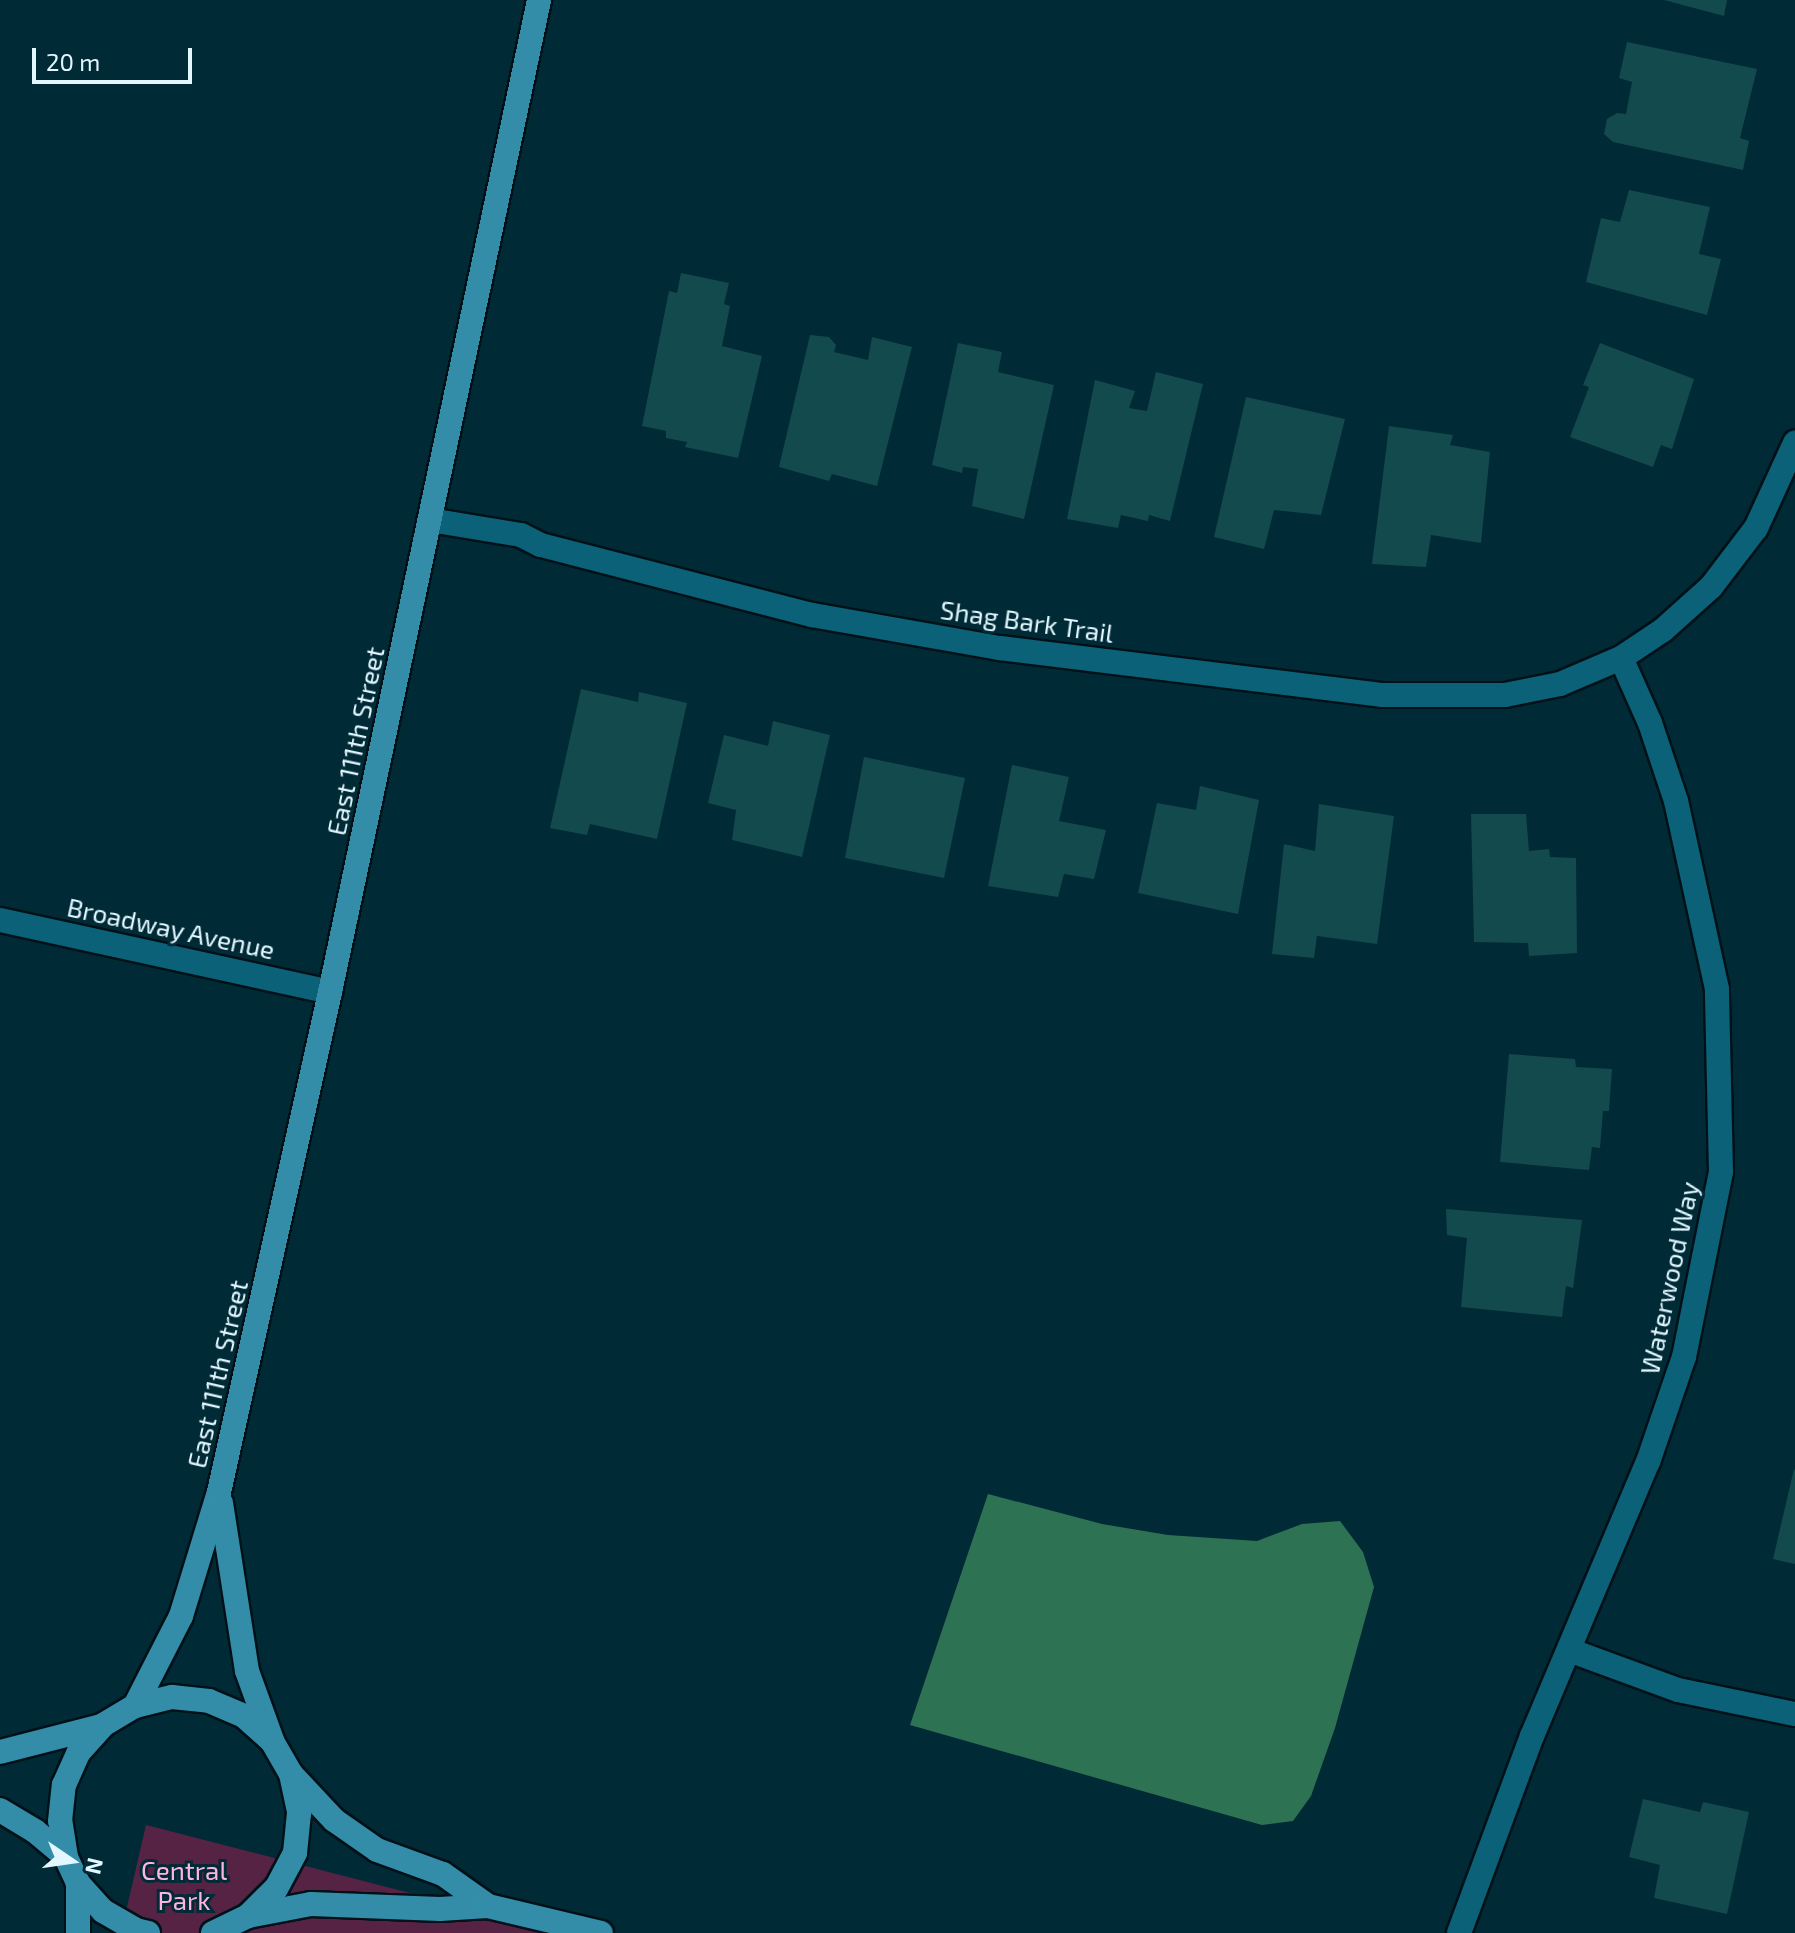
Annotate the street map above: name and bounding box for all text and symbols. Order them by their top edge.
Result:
scale bar [36,32,196,82]
text: 20 m [46,47,100,76]
street label: Shag Bark Trail [938,593,1116,649]
street label: East 111th Street [320,644,390,838]
street label: Broadway Avenue [64,891,278,965]
street label: Waterwood Way [1633,1178,1705,1378]
street label: East 111th Street [180,1277,254,1471]
north arrow [32,1821,112,1901]
park label: Central Park [141,1854,227,1916]
text: N [81,1856,110,1877]

